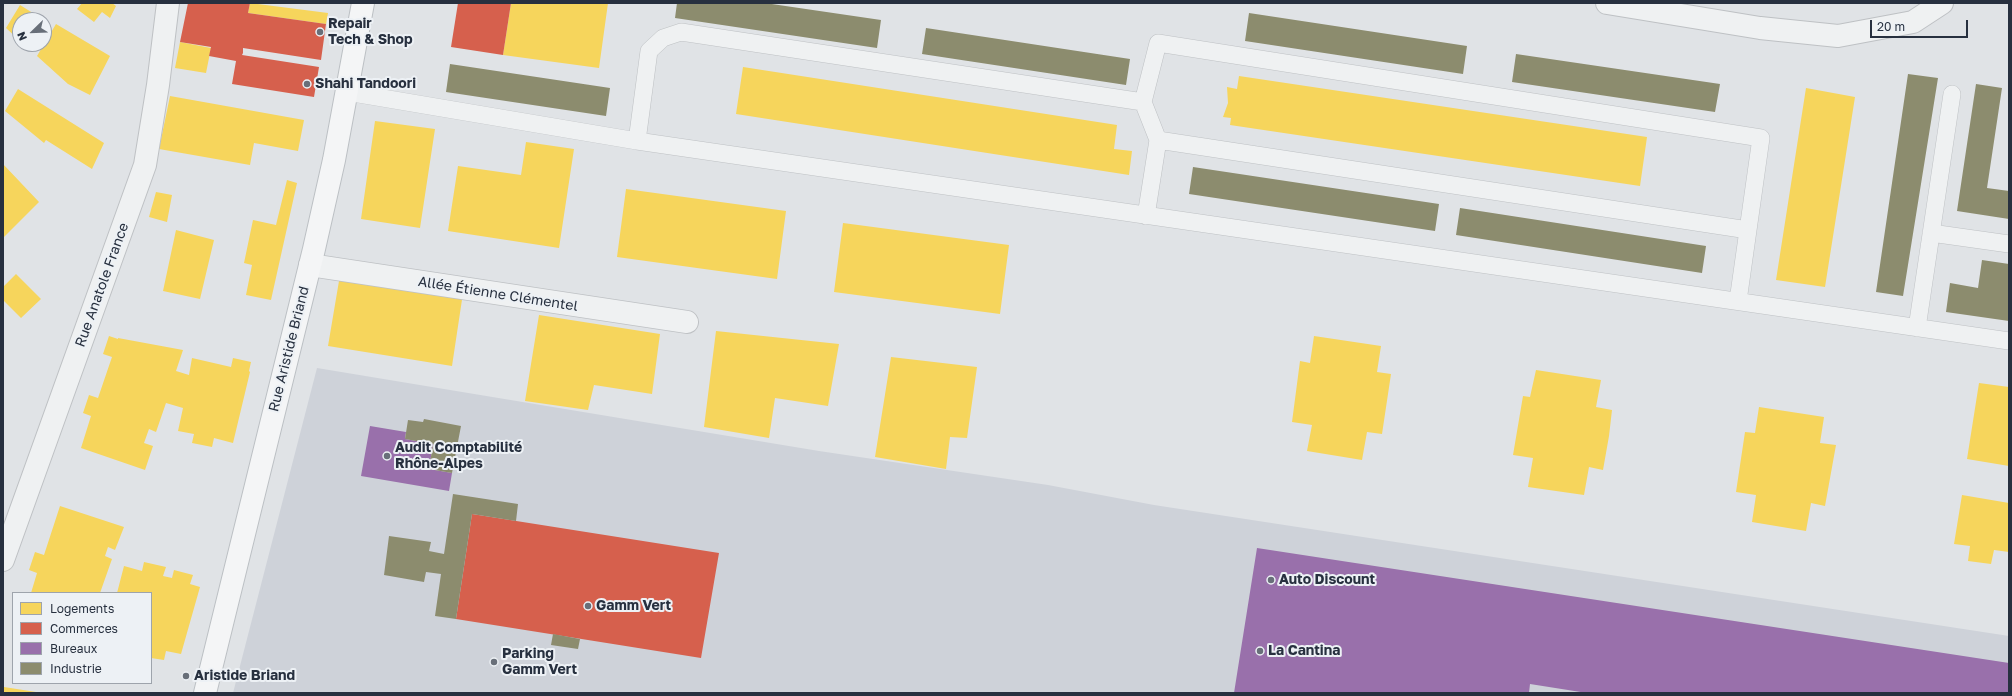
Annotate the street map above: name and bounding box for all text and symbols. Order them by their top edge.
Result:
north arrow [12,12,52,52]
scale bar [1872,12,1970,38]
place label: Repair Tech & Shop [328,16,413,48]
text: 20 m [1877,19,1905,34]
marker: Repair Tech & Shop [315,27,325,37]
text: N [14,30,29,43]
place label: Shahi Tandoori [315,76,416,92]
marker: Shahi Tandoori [302,79,312,89]
street label: Rue Anatole France [72,221,132,349]
street label: Allée Étienne Clémentel [417,273,579,315]
street label: Rue Aristide Briand [265,285,313,413]
place label: Audit Comptabilité Rhône-Alpes [395,440,522,472]
marker: Audit Comptabilité Rhône-Alpes [382,451,392,461]
place label: Auto Discount [1279,572,1375,588]
marker: Auto Discount [1266,575,1276,585]
legend [12,592,152,684]
place label: Gamm Vert [596,598,671,614]
text: Logements [50,601,114,616]
marker: Gamm Vert [583,601,593,611]
text: Commerces [50,621,118,636]
text: Bureaux [50,641,97,656]
place label: La Cantina [1268,643,1340,659]
place label: Parking Gamm Vert [502,646,577,678]
marker: La Cantina [1255,646,1265,656]
marker: Parking Gamm Vert [489,657,499,667]
text: Industrie [50,661,102,676]
place label: Aristide Briand [194,668,295,684]
marker: Aristide Briand [181,671,191,681]

